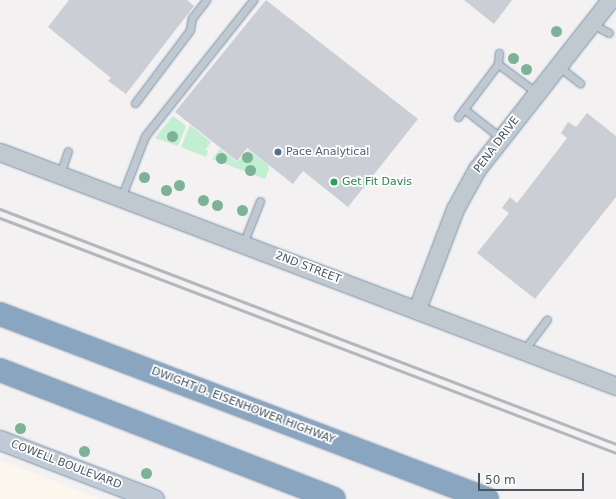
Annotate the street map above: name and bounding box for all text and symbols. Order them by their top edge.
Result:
street label: PENA DRIVE [472,114,522,176]
place label: Pace Analytical [286,145,369,159]
marker: Pace Analytical [273,147,283,157]
place label: Get Fit Davis [342,175,412,189]
marker: Get Fit Davis [329,177,339,187]
street label: 2ND STREET [273,249,343,287]
street label: DWIGHT D. EISENHOWER HIGHWAY [149,365,337,447]
street label: COWELL BOULEVARD [9,438,123,492]
scale bar [480,465,586,491]
text: 50 m [485,473,516,487]

